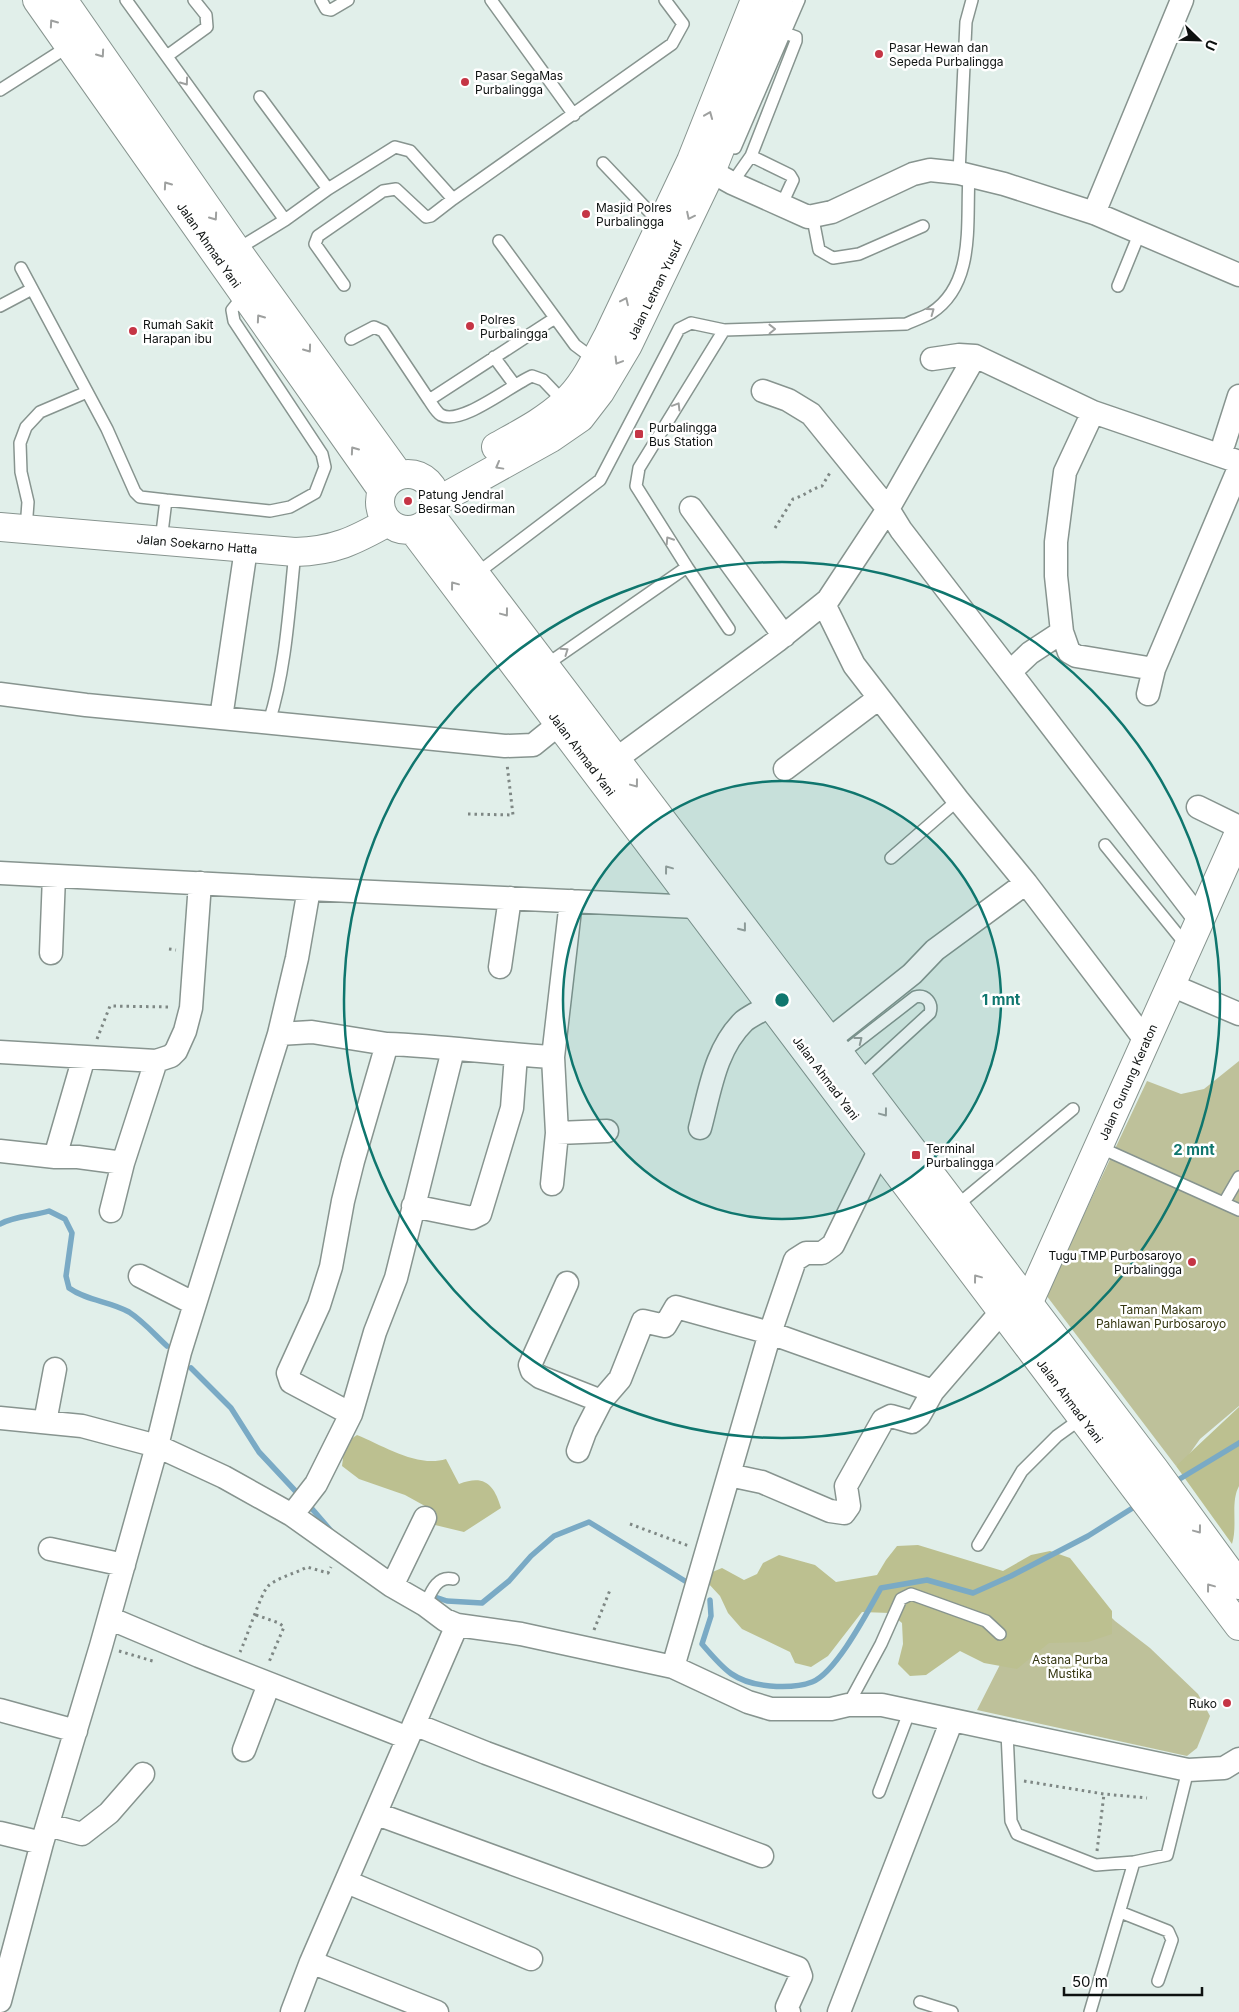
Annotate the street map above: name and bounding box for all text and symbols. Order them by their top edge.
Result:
north arrow [1174,15,1224,65]
one-way arrow [50,19,59,29]
text: U [1202,37,1221,53]
place label: Pasar Hewan dan Sepeda Purbalingga [889,40,1004,69]
marker: Pasar Hewan dan Sepeda Purbalingga [873,48,885,60]
one-way arrow [95,49,104,58]
place label: Pasar SegaMas Purbalingga [475,68,563,97]
one-way arrow [179,76,188,86]
marker: Pasar SegaMas Purbalingga [459,76,471,88]
one-way arrow [703,111,713,120]
one-way arrow [164,181,173,191]
street label: Jalan Ahmad Yani [174,199,244,291]
place label: Masjid Polres Purbalingga [596,200,672,229]
marker: Masjid Polres Purbalingga [580,208,592,220]
one-way arrow [208,211,217,220]
one-way arrow [686,211,696,220]
street label: Jalan Letnan Yusuf [625,238,686,342]
one-way arrow [619,297,629,306]
one-way arrow [925,308,935,317]
place label: Polres Purbalingga [480,312,548,341]
one-way arrow [257,314,266,323]
place label: Rumah Sakit Harapan ibu [143,317,213,346]
marker: Polres Purbalingga [464,320,476,332]
one-way arrow [769,323,777,334]
marker: Rumah Sakit Harapan ibu [127,325,139,337]
one-way arrow [303,343,311,352]
one-way arrow [615,356,625,365]
one-way arrow [671,402,681,411]
place label: Purbalingga Bus Station [649,420,717,449]
marker: Purbalingga Bus Station [633,428,645,440]
one-way arrow [351,446,360,456]
one-way arrow [496,460,505,470]
place label: Patung Jendral Besar Soedirman [418,487,515,516]
marker: Patung Jendral Besar Soedirman [402,495,414,507]
street label: Jalan Soekarno Hatta [136,531,258,557]
one-way arrow [666,536,675,546]
one-way arrow [451,581,460,591]
one-way arrow [500,607,508,616]
one-way arrow [560,648,569,657]
street label: Jalan Ahmad Yani [546,709,618,799]
one-way arrow [629,778,637,787]
one-way arrow [666,866,674,875]
one-way arrow [737,923,746,932]
text: 1 mnt [982,990,1021,1009]
centre of rings [773,991,791,1009]
street label: Jalan Gunung Keraton [1096,1022,1160,1142]
street label: Jalan Ahmad Yani [790,1033,862,1123]
one-way arrow [853,1038,862,1046]
one-way arrow [878,1107,887,1117]
text: 2 mnt [1173,1140,1215,1159]
place label: Terminal Purbalingga [926,1141,994,1170]
marker: Terminal Purbalingga [910,1149,922,1161]
place label: Tugu TMP Purbosaroyo Purbalingga [1049,1248,1182,1277]
marker: Tugu TMP Purbosaroyo Purbalingga [1186,1256,1198,1268]
one-way arrow [974,1274,983,1284]
park label: Taman Makam Pahlawan Purbosaroyo [1096,1302,1226,1331]
street label: Jalan Ahmad Yani [1034,1356,1106,1446]
one-way arrow [1192,1524,1201,1534]
one-way arrow [1207,1584,1215,1593]
park label: Astana Purba Mustika [1032,1652,1108,1681]
place label: Ruko [1189,1696,1217,1711]
marker: Ruko [1221,1697,1233,1709]
scale bar [1064,1964,1202,1996]
text: 50 m [1072,1972,1108,1991]

